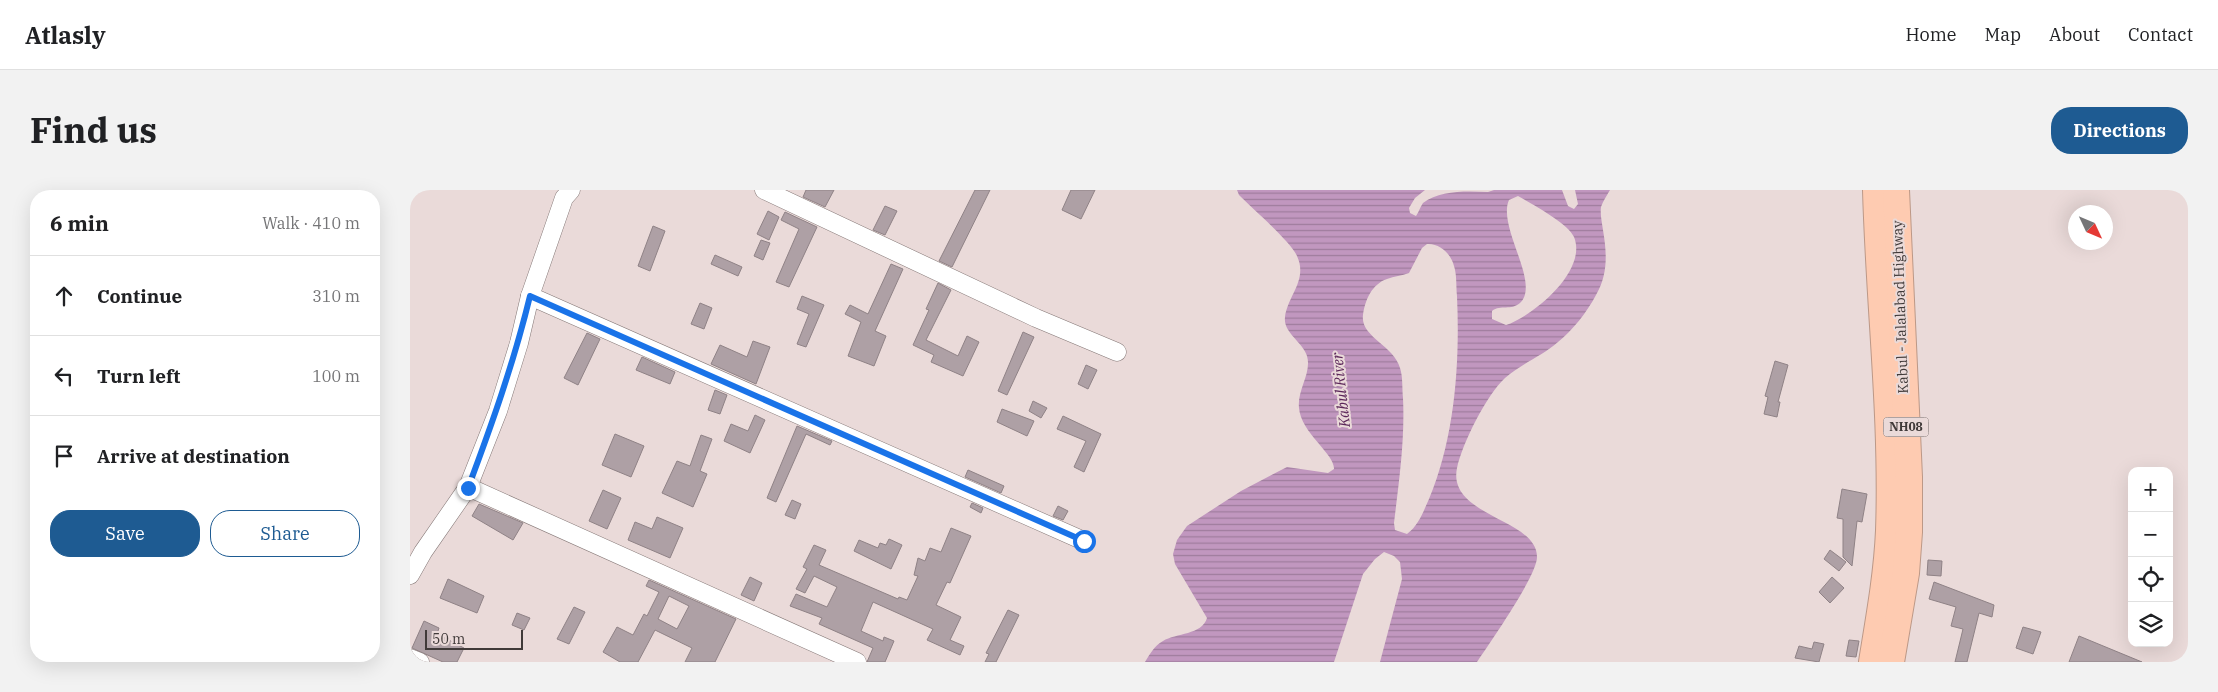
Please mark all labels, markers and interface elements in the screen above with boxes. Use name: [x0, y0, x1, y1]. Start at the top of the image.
text: Atlasly: [25, 19, 106, 51]
text: Home: [1905, 23, 1957, 46]
text: Map: [1985, 23, 2021, 46]
text: About: [2049, 23, 2100, 46]
text: Contact: [2128, 23, 2193, 46]
text: Find us: [30, 107, 157, 153]
button: Directions: [2051, 107, 2188, 154]
north arrow: [2068, 205, 2113, 250]
text: 6 min: [50, 209, 109, 237]
text: Walk · 410 m: [262, 213, 360, 233]
street label: Kabul - Jalalabad Highway: [1888, 220, 1912, 394]
icon: ahead: [50, 282, 78, 310]
text: Continue: [97, 284, 182, 308]
text: 310 m: [312, 286, 360, 306]
water label: Kabul River: [1327, 351, 1354, 429]
icon: left: [50, 362, 78, 390]
text: Turn left: [97, 364, 180, 388]
text: 100 m: [312, 366, 360, 386]
road number: NH08: [1884, 418, 1928, 436]
icon: arrive: [50, 442, 78, 470]
text: Arrive at destination: [97, 444, 290, 468]
map controls: [2128, 467, 2173, 647]
button: +: [2128, 467, 2173, 512]
route end: [457, 477, 480, 500]
button: Save: [50, 510, 200, 557]
button: Share: [210, 510, 360, 557]
button: −: [2128, 512, 2173, 557]
route start: [1073, 530, 1096, 553]
button: locate: [2128, 557, 2173, 602]
button: layers: [2128, 602, 2173, 647]
scale bar: [425, 627, 522, 650]
text: 50 m: [432, 630, 465, 648]

